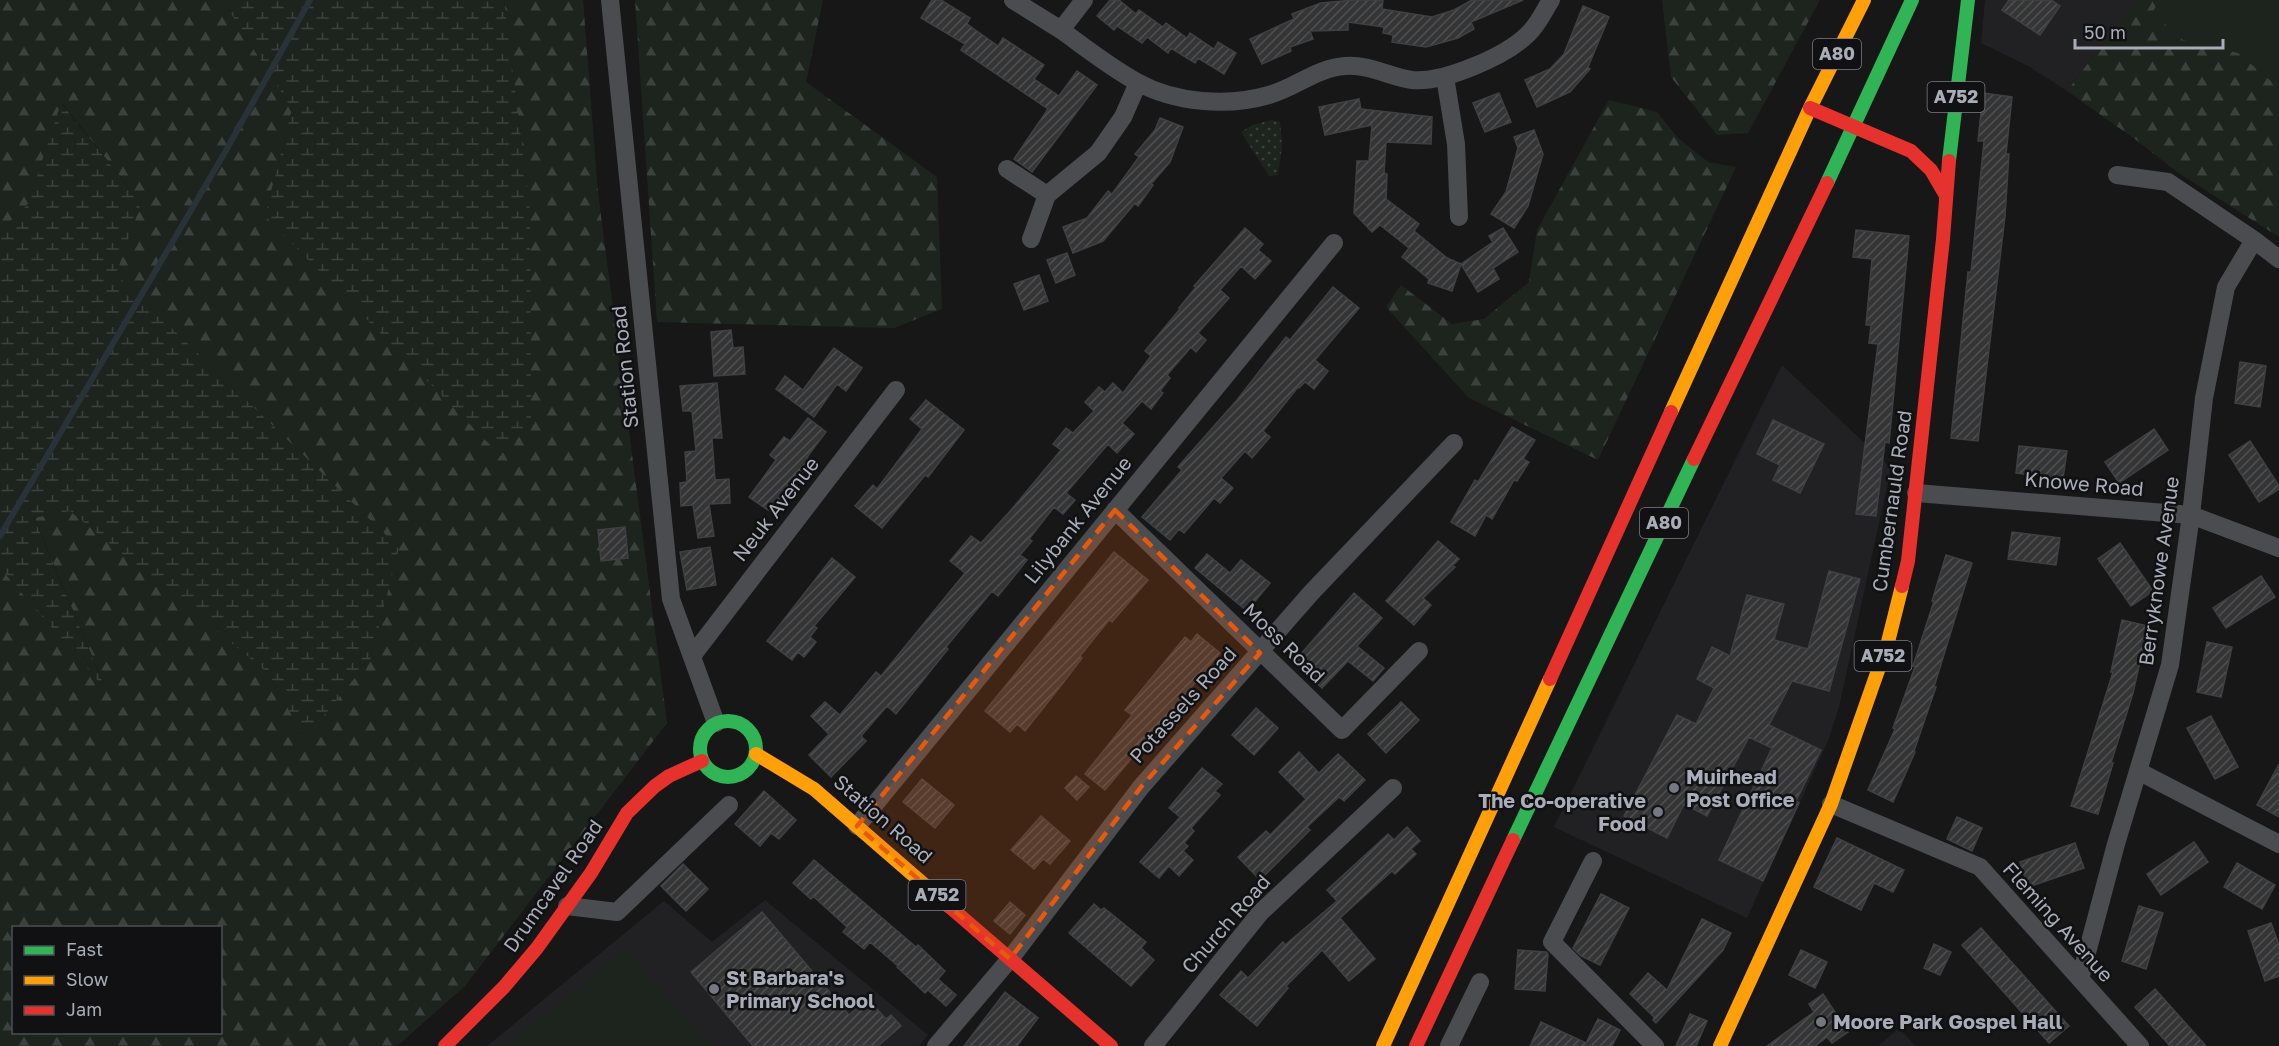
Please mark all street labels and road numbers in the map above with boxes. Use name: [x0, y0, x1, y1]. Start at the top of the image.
road number: A80: [1813, 39, 1861, 69]
road number: A752: [1928, 82, 1984, 112]
street label: Station Road: [606, 305, 642, 430]
street label: Cumbernauld Road: [1866, 408, 1916, 593]
street label: Neuk Avenue: [727, 451, 823, 565]
street label: Lilybank Avenue: [1019, 451, 1136, 588]
street label: Knowe Road: [2024, 466, 2145, 500]
street label: Berryknowe Avenue: [2133, 475, 2183, 667]
road number: A80: [1640, 508, 1688, 538]
street label: Moss Road: [1239, 597, 1331, 687]
street label: Potassels Road: [1124, 641, 1241, 767]
road number: A752: [1854, 641, 1912, 671]
street label: Station Road: [829, 769, 938, 868]
street label: Drumcavel Road: [498, 815, 607, 956]
street label: Fleming Avenue: [1999, 856, 2119, 986]
street label: Church Road: [1176, 869, 1275, 978]
road number: A752: [908, 880, 966, 910]

